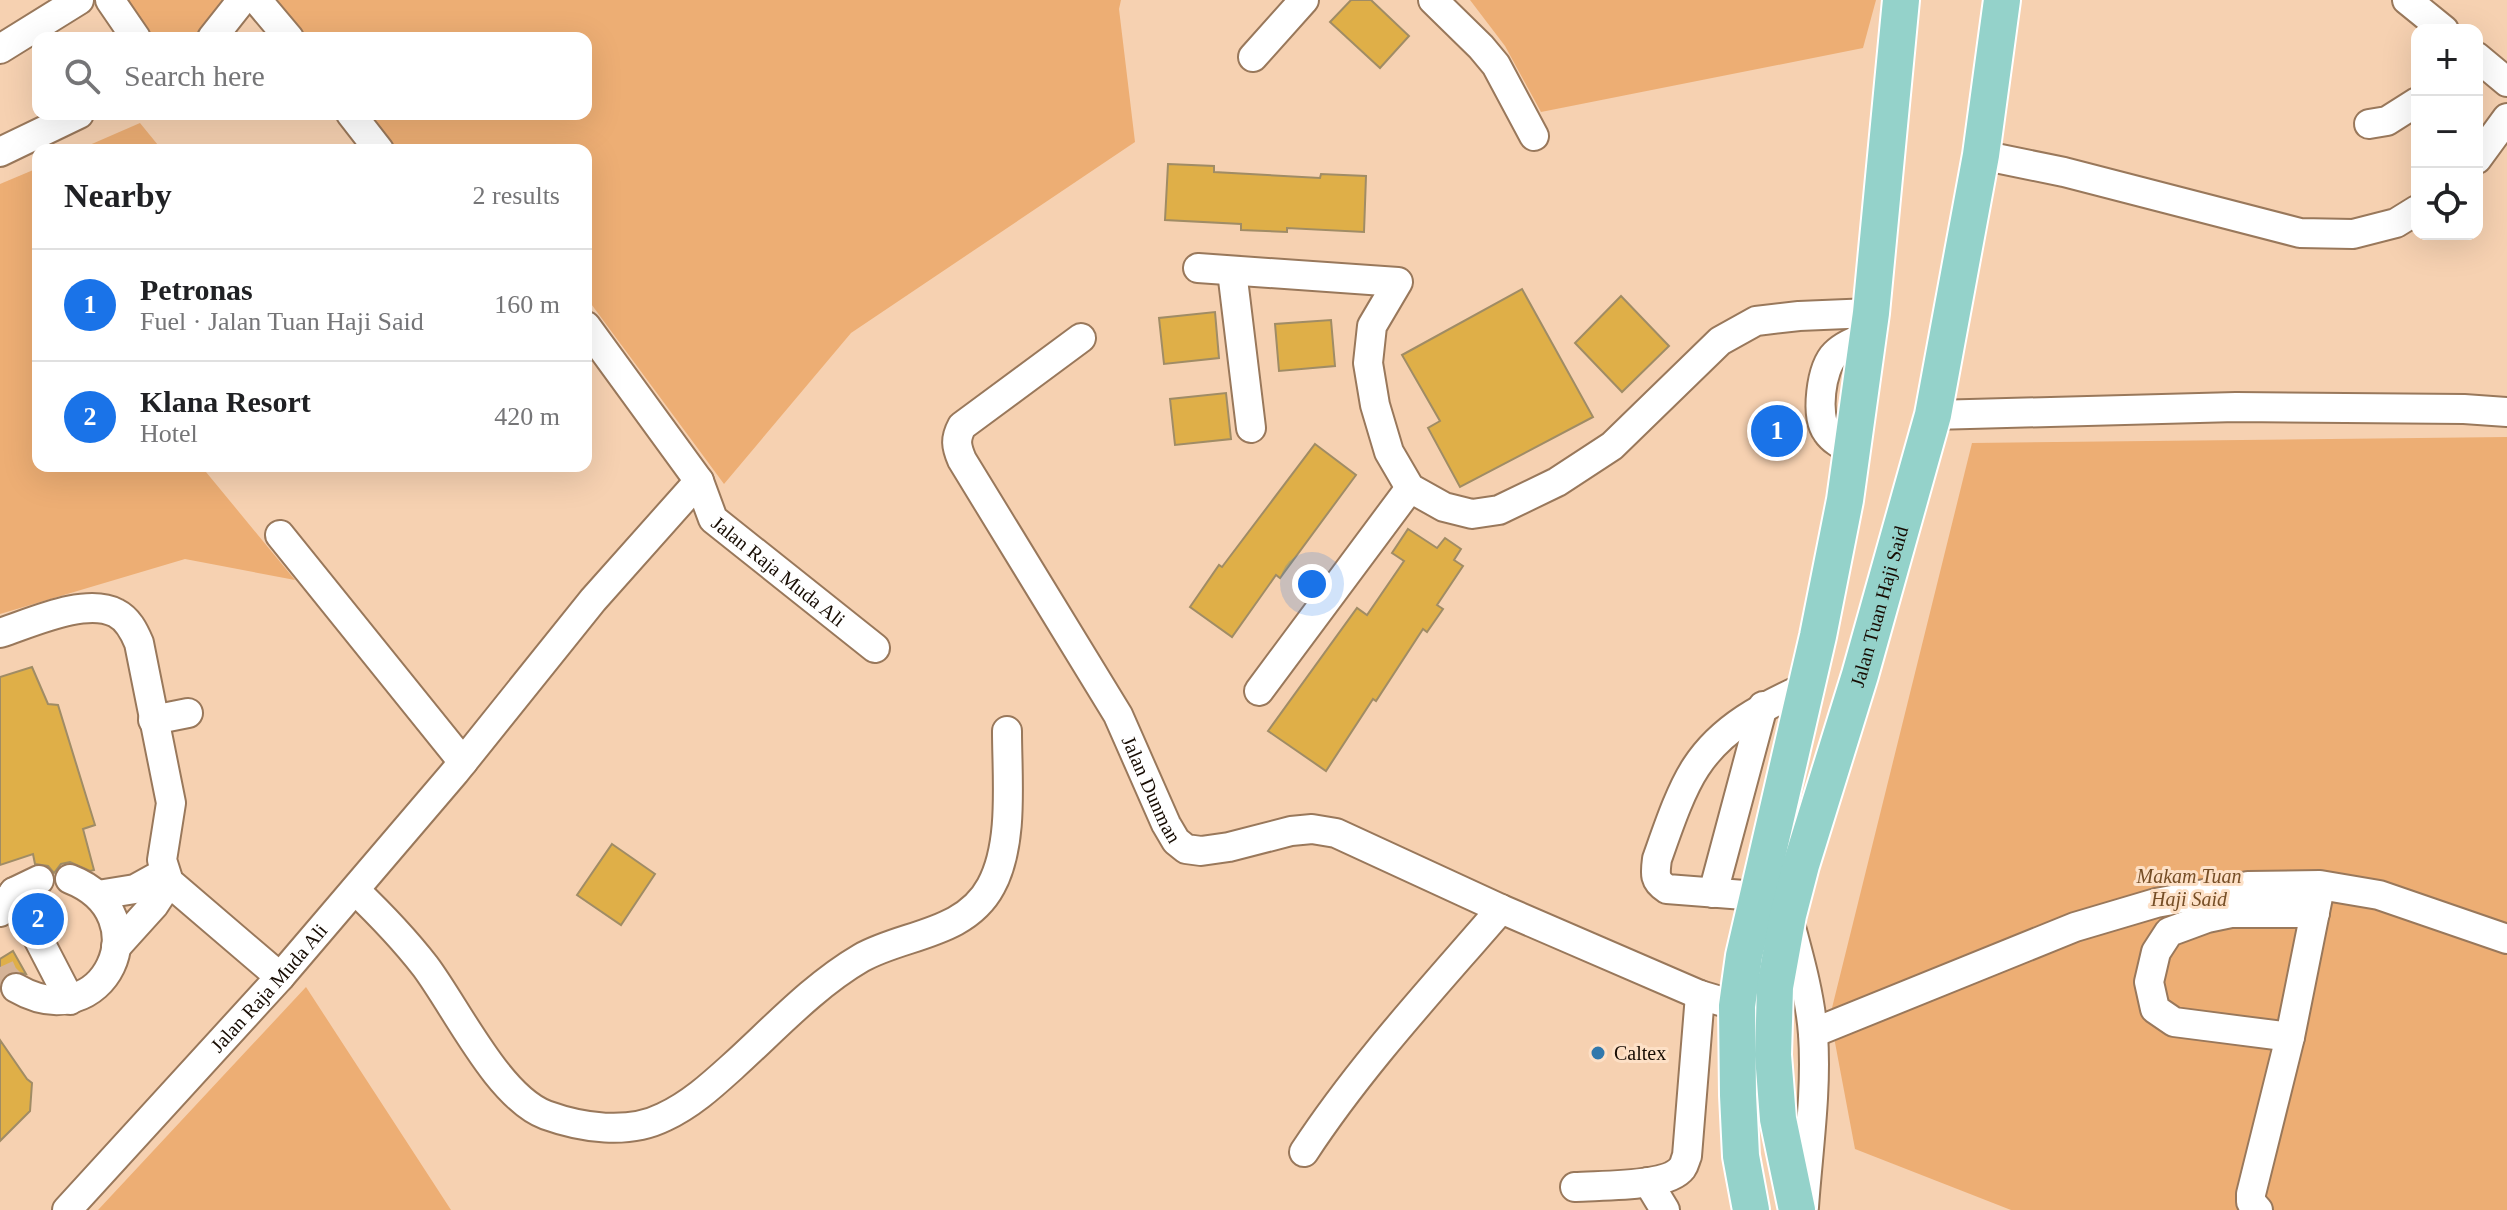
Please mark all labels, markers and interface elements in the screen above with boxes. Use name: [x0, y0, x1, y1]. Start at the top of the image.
map controls: [2411, 24, 2483, 240]
button: +: [2411, 24, 2483, 96]
search box: [32, 32, 592, 120]
icon: search: [60, 54, 104, 98]
text: Search here: [124, 59, 265, 92]
button: −: [2411, 96, 2483, 168]
button: locate: [2411, 168, 2483, 240]
text: Nearby: [64, 177, 172, 214]
text: 2 results: [473, 181, 560, 210]
text: Petronas: [140, 273, 253, 306]
text: 1: [84, 290, 97, 319]
text: 160 m: [494, 290, 560, 319]
text: Fuel · Jalan Tuan Haji Said: [140, 307, 424, 336]
text: Klana Resort: [140, 385, 311, 418]
pin: 1: [1751, 401, 1803, 461]
text: 2: [84, 402, 97, 431]
text: 420 m: [494, 402, 560, 431]
text: Hotel: [140, 419, 198, 448]
street label: Jalan Raja Muda Ali: [707, 511, 850, 631]
street label: Jalan Tuan Haji Said: [1846, 524, 1912, 690]
your location: [1292, 564, 1332, 604]
street label: Jalan Dunman: [1118, 732, 1186, 847]
park label: Makam Tuan Haji Said: [2136, 865, 2242, 911]
pin: 2: [12, 889, 64, 949]
street label: Jalan Raja Muda Ali: [206, 919, 332, 1057]
place label: Caltex: [1614, 1042, 1666, 1064]
marker: Caltex: [1589, 1044, 1607, 1062]

